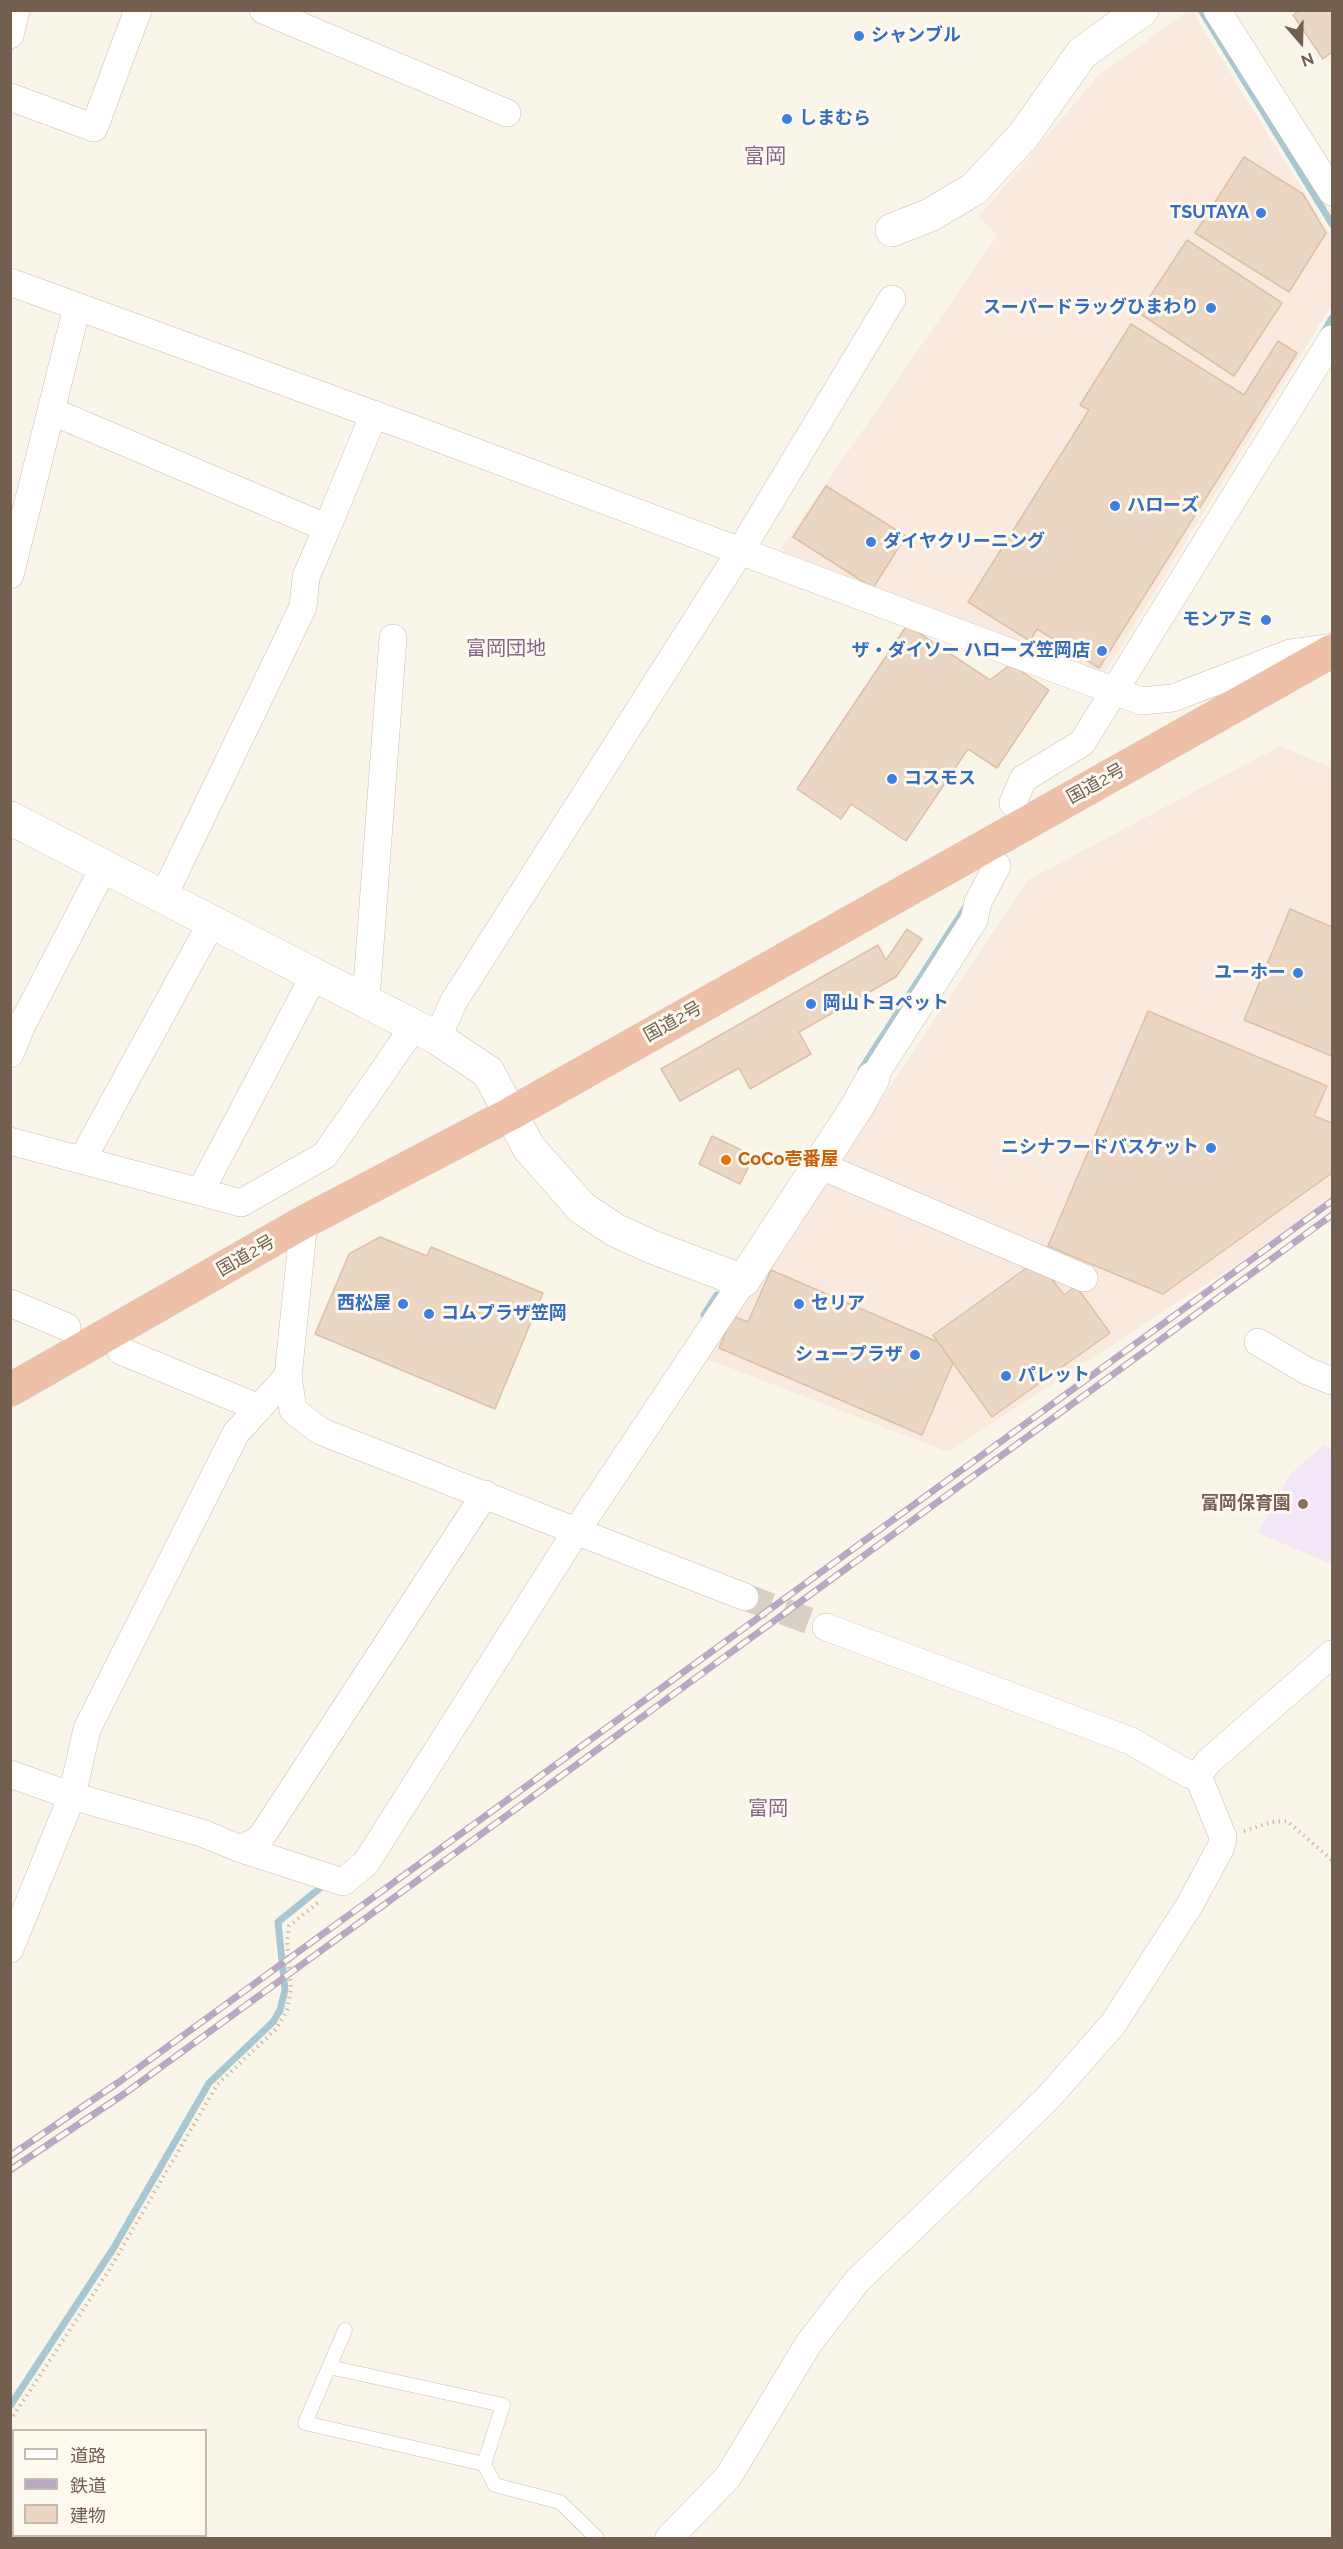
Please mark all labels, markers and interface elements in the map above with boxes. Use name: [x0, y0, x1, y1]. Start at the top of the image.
north arrow: [1271, 12, 1331, 72]
place label: シャンブル: [871, 25, 961, 47]
marker: シャンブル: [852, 29, 866, 43]
text: N: [1298, 48, 1316, 70]
place label: しまむら: [799, 108, 871, 130]
marker: しまむら: [780, 112, 794, 126]
district label: 富岡: [744, 144, 786, 170]
place label: TSUTAYA: [1170, 202, 1249, 224]
marker: TSUTAYA: [1254, 206, 1268, 220]
place label: スーパードラッグひまわり: [983, 297, 1199, 319]
marker: スーパードラッグひまわり: [1204, 301, 1218, 315]
place label: ハローズ: [1127, 495, 1199, 517]
marker: ハローズ: [1108, 499, 1122, 513]
place label: ダイヤクリーニング: [883, 531, 1045, 553]
marker: ダイヤクリーニング: [864, 535, 878, 549]
place label: モンアミ: [1182, 609, 1254, 631]
marker: モンアミ: [1259, 613, 1273, 627]
district label: 富岡団地: [466, 637, 546, 661]
place label: ザ・ダイソー ハローズ笠岡店: [852, 640, 1090, 662]
marker: ザ・ダイソー ハローズ笠岡店: [1095, 644, 1109, 658]
street label: 国道2号: [1063, 759, 1129, 809]
place label: コスモス: [904, 768, 976, 790]
marker: コスモス: [885, 772, 899, 786]
place label: ユーホー: [1214, 962, 1286, 984]
marker: ユーホー: [1291, 966, 1305, 980]
place label: 岡山トヨペット: [823, 993, 949, 1015]
street label: 国道2号: [640, 997, 706, 1047]
marker: 岡山トヨペット: [804, 997, 818, 1011]
place label: ニシナフードバスケット: [1001, 1137, 1199, 1159]
marker: ニシナフードバスケット: [1204, 1141, 1218, 1155]
place label: CoCo壱番屋: [738, 1149, 838, 1171]
marker: CoCo壱番屋: [719, 1153, 733, 1167]
street label: 国道2号: [213, 1231, 279, 1281]
place label: 西松屋: [337, 1293, 391, 1315]
place label: セリア: [811, 1293, 865, 1315]
marker: 西松屋: [396, 1297, 410, 1311]
marker: セリア: [792, 1297, 806, 1311]
place label: コムプラザ笠岡: [441, 1303, 567, 1325]
marker: コムプラザ笠岡: [422, 1307, 436, 1321]
place label: シュープラザ: [795, 1344, 903, 1366]
marker: シュープラザ: [908, 1348, 922, 1362]
place label: パレット: [1018, 1365, 1090, 1387]
marker: パレット: [999, 1369, 1013, 1383]
place label: 富岡保育園: [1201, 1493, 1291, 1515]
marker: 富岡保育園: [1296, 1497, 1310, 1511]
district label: 富岡: [748, 1797, 788, 1821]
legend: [12, 2429, 207, 2537]
text: 道路: [70, 2445, 106, 2466]
text: 鉄道: [70, 2475, 106, 2496]
text: 建物: [70, 2505, 106, 2526]

